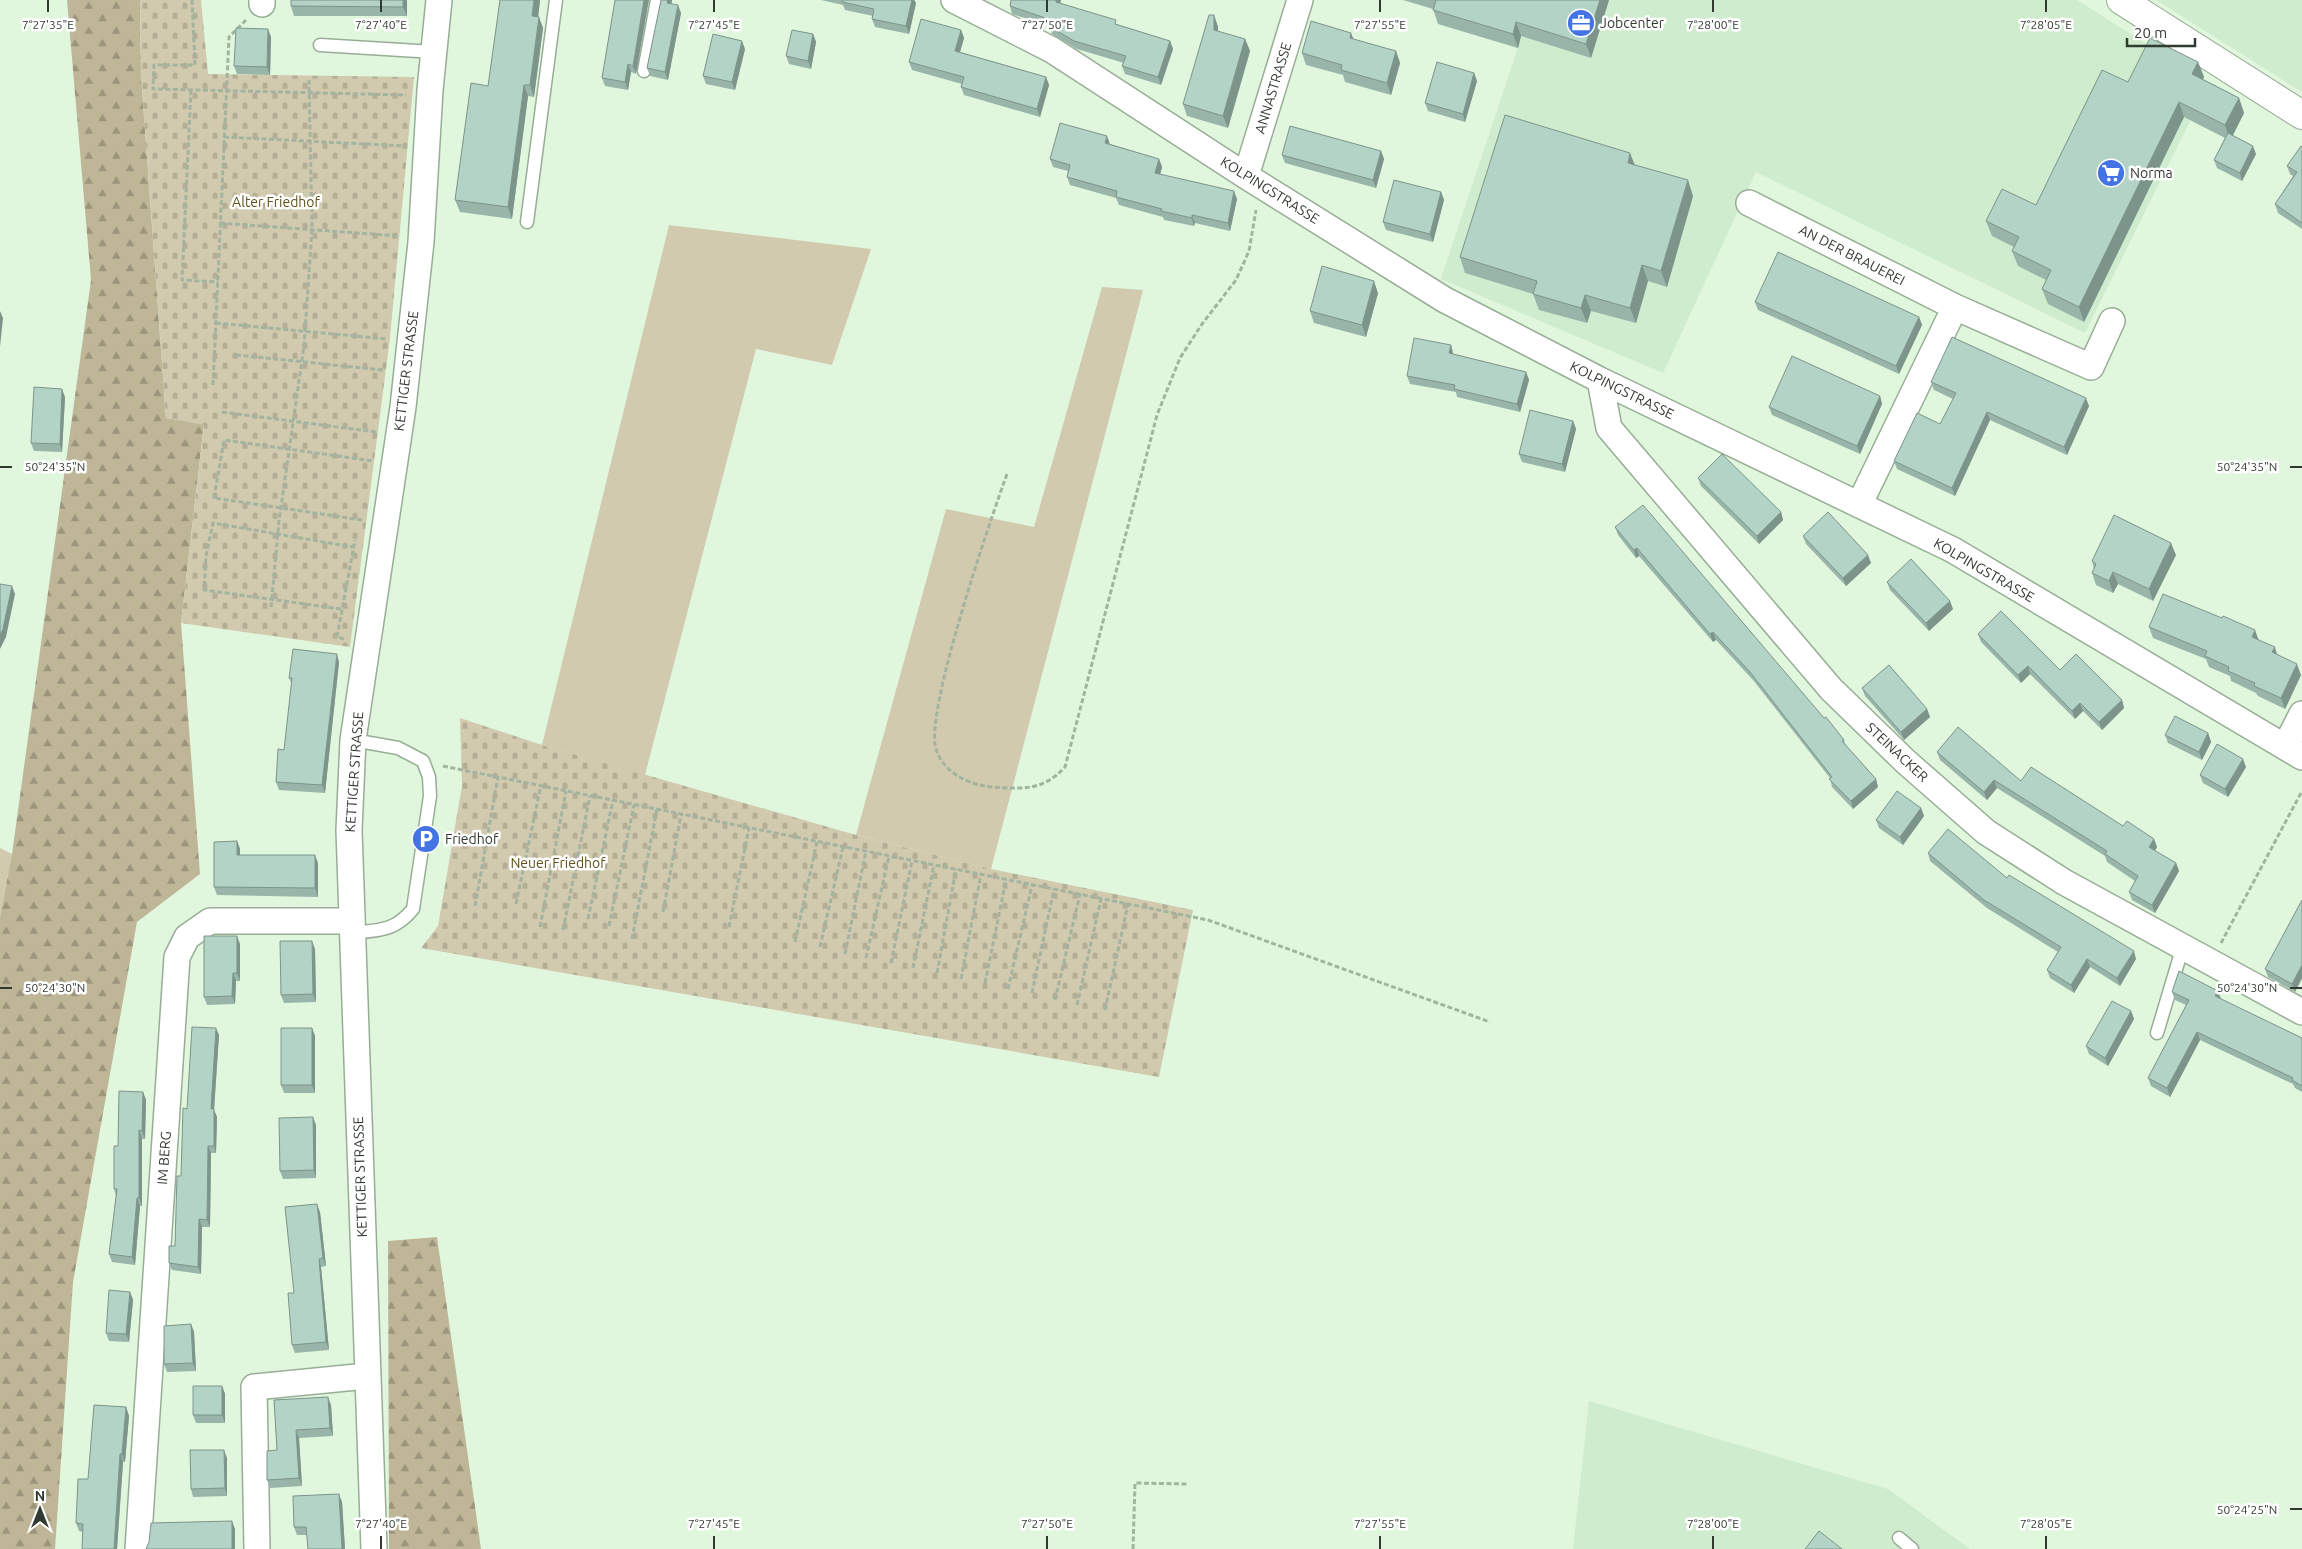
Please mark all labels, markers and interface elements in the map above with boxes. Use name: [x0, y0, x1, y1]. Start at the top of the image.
office icon: Jobcenter: [1566, 8, 1596, 38]
place label: Jobcenter: [1600, 15, 1665, 31]
scale bar: [2127, 15, 2194, 47]
text: 7°27'35"E: [22, 18, 74, 31]
text: 7°27'40"E: [355, 18, 407, 31]
text: 7°27'45"E: [688, 18, 740, 31]
text: 7°27'50"E: [1021, 18, 1073, 31]
text: 7°27'55"E: [1354, 18, 1406, 31]
text: 7°28'00"E: [1687, 18, 1739, 31]
text: 7°28'05"E: [2020, 18, 2072, 31]
text: 20 m: [2134, 24, 2167, 41]
street label: ANNASTRASSE: [1252, 40, 1295, 136]
street label: KOLPINGSTRASSE: [1218, 153, 1322, 227]
supermarket icon: Norma: [2096, 158, 2126, 188]
place label: Norma: [2130, 165, 2173, 181]
park label: Alter Friedhof: [232, 194, 321, 210]
street label: AN DER BRAUEREI: [1796, 221, 1908, 289]
street label: KETTIGER STRASSE: [391, 310, 421, 432]
street label: KOLPINGSTRASSE: [1568, 358, 1677, 422]
text: 50°24'35"N: [25, 460, 85, 473]
text: 50°24'35"N: [2217, 460, 2277, 473]
street label: KOLPINGSTRASSE: [1931, 535, 2037, 605]
street label: KETTIGER STRASSE: [342, 711, 366, 833]
street label: STEINACKER: [1863, 719, 1932, 785]
parking icon: Friedhof: [411, 824, 441, 854]
place label: Friedhof: [445, 831, 499, 847]
park label: Neuer Friedhof: [510, 855, 606, 871]
text: 50°24'30"N: [25, 981, 85, 994]
text: 50°24'30"N: [2217, 981, 2277, 994]
street label: KETTIGER STRASSE: [350, 1116, 370, 1238]
street label: IM BERG: [154, 1131, 174, 1185]
north arrow: [15, 1484, 65, 1534]
text: N: [35, 1488, 45, 1504]
text: 50°24'25"N: [2217, 1503, 2277, 1516]
text: 7°27'40"E: [355, 1517, 407, 1530]
text: 7°27'45"E: [688, 1517, 740, 1530]
text: 7°27'50"E: [1021, 1517, 1073, 1530]
text: 7°27'55"E: [1354, 1517, 1406, 1530]
text: 7°28'00"E: [1687, 1517, 1739, 1530]
text: 7°28'05"E: [2020, 1517, 2072, 1530]

